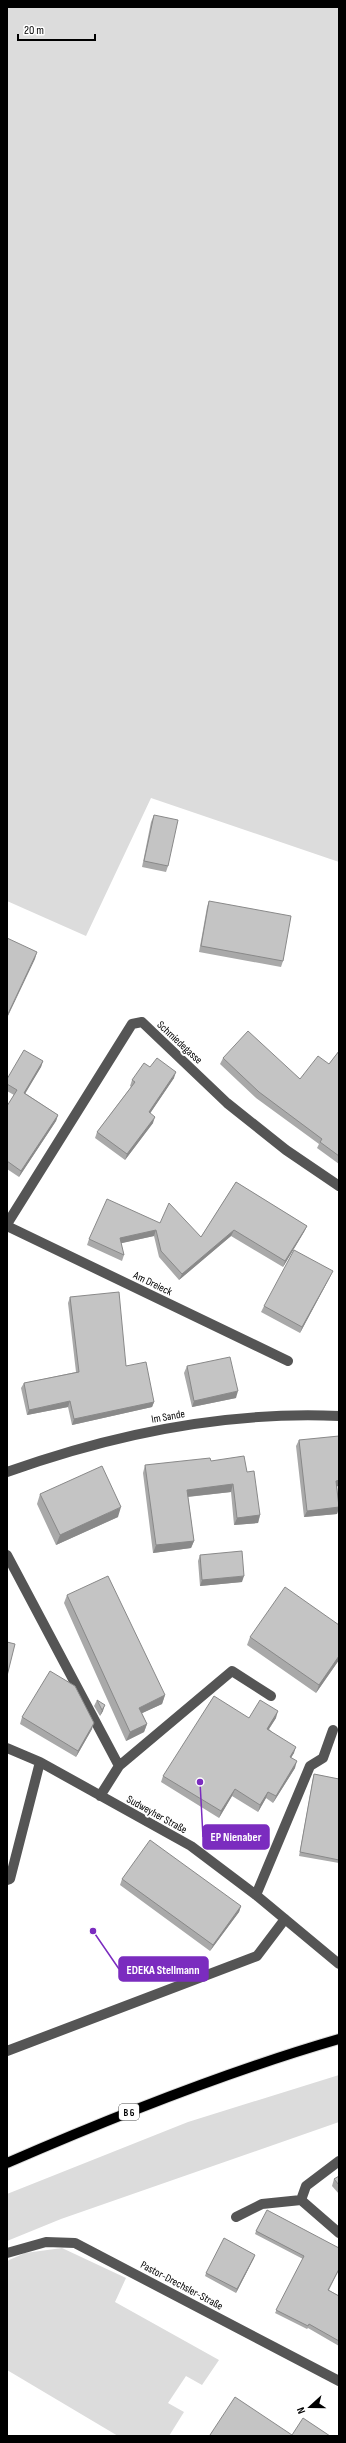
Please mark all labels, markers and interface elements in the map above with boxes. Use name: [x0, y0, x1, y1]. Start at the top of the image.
scale bar: [18, 16, 95, 42]
text: 20 m: [24, 23, 44, 38]
street label: Schmiedegasse: [154, 1018, 205, 1067]
street label: Am Dreieck: [130, 1268, 175, 1299]
street label: Im Sande: [150, 1407, 186, 1426]
street label: Sudweyher Straße: [124, 1793, 189, 1836]
callout: EP Nienaber: [203, 1825, 269, 1849]
text: EP Nienaber: [211, 1830, 262, 1845]
callout: EDEKA Stellmann: [119, 1957, 208, 1981]
text: EDEKA Stellmann: [127, 1963, 200, 1978]
road number: B 6: [119, 2104, 139, 2120]
street label: Pastor-Drechsler-Straße: [138, 2258, 225, 2313]
north arrow: [290, 2387, 330, 2427]
text: N: [294, 2405, 308, 2415]

